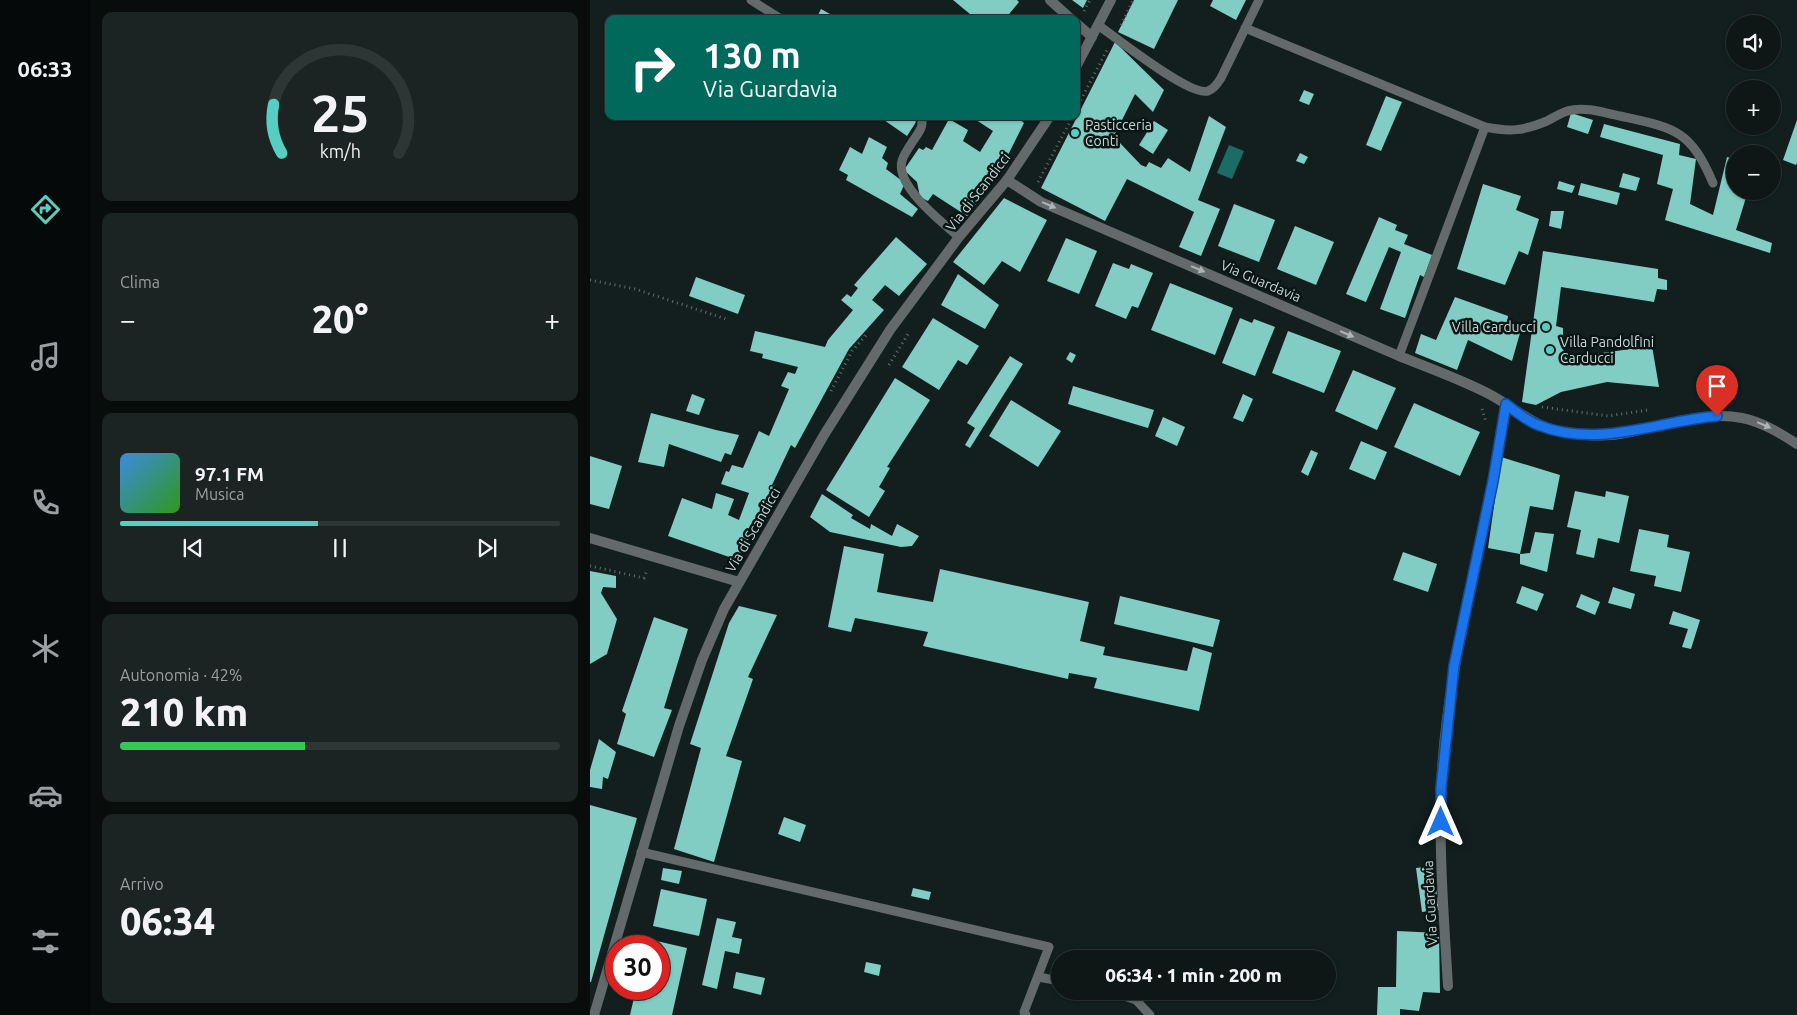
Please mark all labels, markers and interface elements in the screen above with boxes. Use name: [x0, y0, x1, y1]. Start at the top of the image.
map controls: [1726, 15, 1781, 200]
button: sound: [1726, 15, 1781, 70]
icon: right: [620, 35, 685, 100]
text: 130 m: [703, 35, 801, 75]
text: 06:33: [17, 56, 73, 81]
text: Via Guardavia: [703, 76, 838, 101]
button: +: [1726, 80, 1781, 135]
text: 25: [311, 84, 369, 142]
place label: Pasticceria Conti: [1085, 117, 1152, 149]
marker: Pasticceria Conti: [1069, 127, 1081, 139]
text: km/h: [319, 141, 361, 161]
button: −: [1726, 145, 1781, 200]
street label: Via di Scandicci: [942, 150, 1014, 234]
icon: directions: [28, 192, 63, 227]
one-way arrow: [1042, 202, 1056, 210]
street label: Via Guardavia: [1218, 257, 1304, 305]
one-way arrow: [1191, 265, 1205, 273]
text: Clima: [120, 273, 160, 291]
text: 20°: [312, 298, 368, 340]
text: −: [120, 304, 136, 335]
text: +: [544, 304, 560, 335]
place label: Villa Carducci: [1452, 319, 1536, 335]
marker: Villa Carducci: [1540, 321, 1552, 333]
one-way arrow: [1340, 330, 1354, 338]
place label: Villa Pandolfini Carducci: [1560, 334, 1654, 366]
icon: music: [28, 339, 63, 374]
marker: Villa Pandolfini Carducci: [1544, 344, 1556, 356]
pin: [1696, 365, 1738, 416]
icon: arrive: [1703, 372, 1731, 400]
one-way arrow: [1757, 422, 1771, 430]
text: 97.1 FM: [195, 463, 264, 485]
icon: phone: [28, 485, 63, 520]
text: Musica: [195, 485, 245, 503]
street label: Via di Scandicci: [722, 485, 784, 575]
icon: previous: [179, 534, 207, 562]
icon: pause: [326, 534, 354, 562]
icon: next: [473, 534, 501, 562]
icon: climate: [28, 631, 63, 666]
text: Autonomia · 42%: [120, 666, 242, 684]
text: 210 km: [120, 691, 248, 733]
icon: car: [28, 778, 63, 813]
position arrow: [1414, 795, 1466, 847]
street label: Via Guardavia: [1420, 860, 1440, 946]
text: Arrivo: [120, 875, 164, 893]
text: 06:34: [120, 900, 215, 942]
icon: filters: [28, 924, 63, 959]
speed limit sign: 30: [605, 935, 670, 1000]
text: 06:34 · 1 min · 200 m: [1105, 964, 1282, 986]

